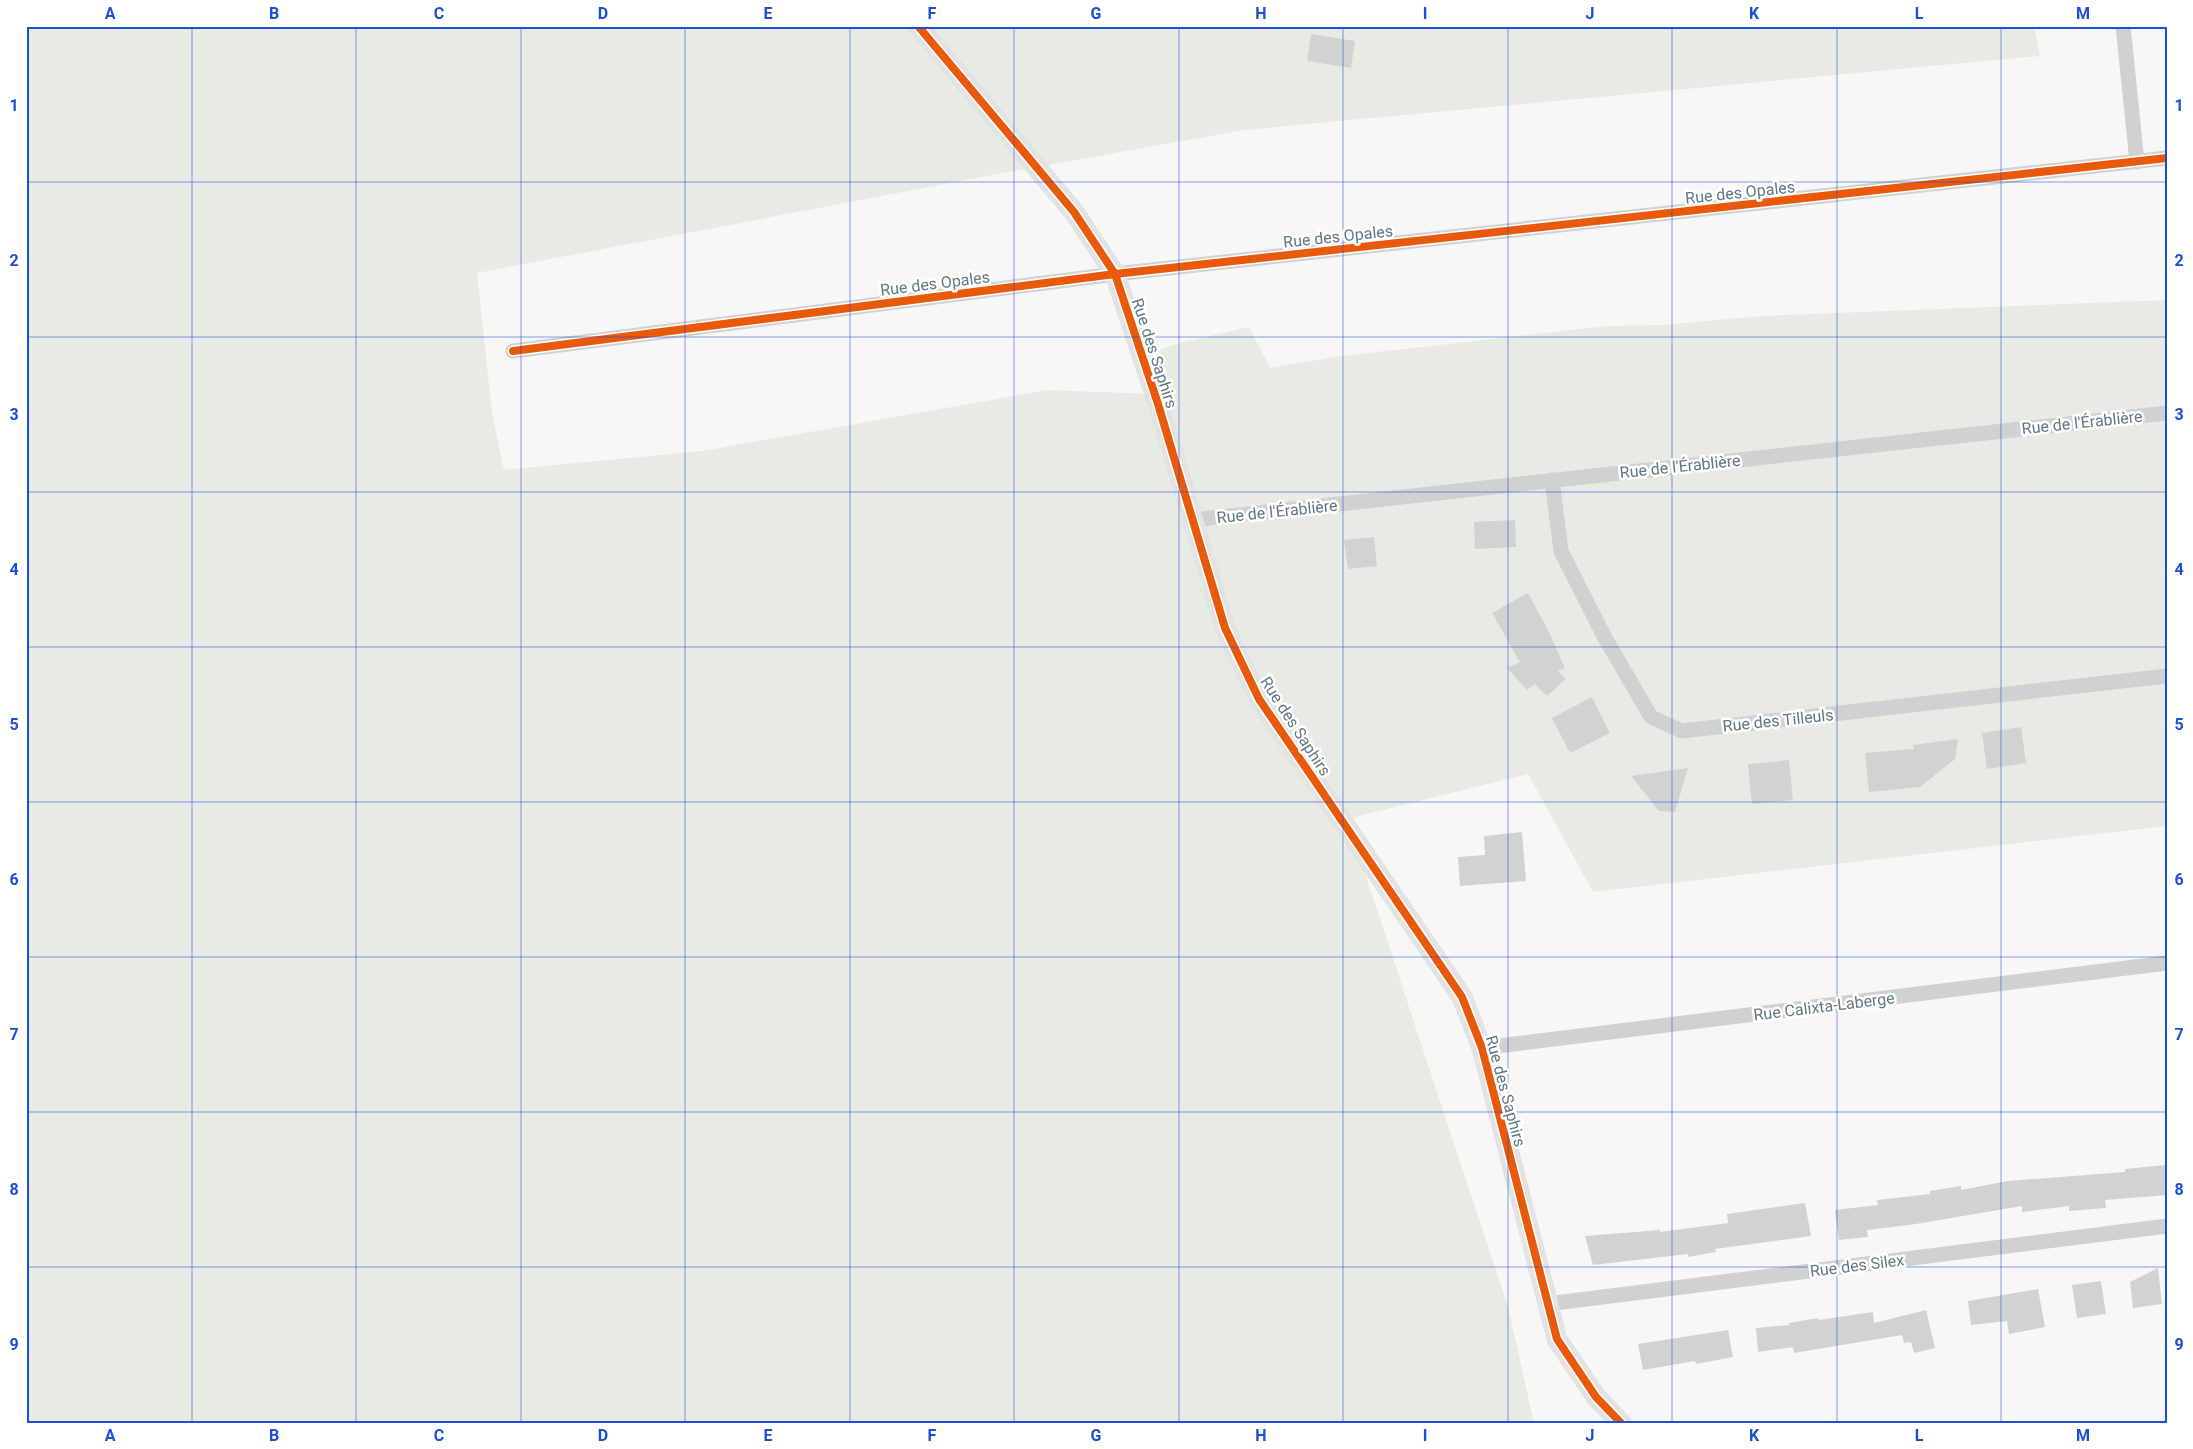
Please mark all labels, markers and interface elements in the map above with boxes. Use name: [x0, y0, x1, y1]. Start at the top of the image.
text: A: [105, 4, 116, 23]
text: B: [269, 4, 279, 23]
text: C: [434, 4, 444, 23]
text: D: [598, 4, 608, 23]
text: E: [764, 4, 773, 23]
text: F: [928, 4, 937, 23]
text: G: [1091, 4, 1102, 23]
text: H: [1255, 4, 1267, 23]
text: I: [1423, 4, 1427, 23]
text: J: [1586, 4, 1594, 23]
text: K: [1749, 4, 1760, 23]
text: L: [1915, 4, 1924, 23]
text: M: [2076, 4, 2090, 23]
text: 1: [9, 96, 19, 115]
text: 1: [2174, 96, 2184, 115]
street label: Rue des Opales: [1684, 177, 1796, 208]
street label: Rue des Opales: [1282, 221, 1394, 252]
text: 2: [9, 251, 19, 270]
text: 2: [2174, 251, 2184, 270]
street label: Rue des Opales: [879, 267, 991, 300]
street label: Rue des Saphirs: [1128, 296, 1181, 411]
text: 3: [9, 405, 19, 424]
text: 3: [2174, 405, 2184, 424]
street label: Rue de l'Érablière: [2021, 407, 2143, 438]
street label: Rue de l'Érablière: [1619, 451, 1741, 482]
street label: Rue de l'Érablière: [1216, 496, 1338, 527]
text: 4: [9, 560, 19, 579]
text: 4: [2174, 560, 2184, 579]
street label: Rue des Saphirs: [1256, 673, 1335, 779]
street label: Rue des Tilleuls: [1722, 705, 1834, 736]
text: 5: [9, 715, 19, 734]
text: 5: [2174, 715, 2184, 734]
text: 6: [9, 870, 19, 889]
text: 6: [2174, 870, 2184, 889]
street label: Rue Calixta-Laberge: [1753, 988, 1896, 1025]
text: 7: [9, 1025, 19, 1044]
text: 7: [2174, 1025, 2184, 1044]
street label: Rue des Saphirs: [1482, 1033, 1530, 1149]
text: 8: [9, 1180, 19, 1199]
text: 8: [2174, 1180, 2184, 1199]
street label: Rue des Silex: [1809, 1250, 1905, 1281]
text: 9: [9, 1335, 19, 1354]
text: 9: [2174, 1335, 2184, 1354]
text: A: [105, 1426, 116, 1445]
text: B: [269, 1426, 279, 1445]
text: C: [434, 1426, 444, 1445]
text: D: [598, 1426, 608, 1445]
text: E: [764, 1426, 773, 1445]
text: F: [928, 1426, 937, 1445]
text: G: [1091, 1426, 1102, 1445]
text: H: [1255, 1426, 1267, 1445]
text: I: [1423, 1426, 1427, 1445]
text: J: [1586, 1426, 1594, 1445]
text: K: [1749, 1426, 1760, 1445]
text: L: [1915, 1426, 1924, 1445]
text: M: [2076, 1426, 2090, 1445]

